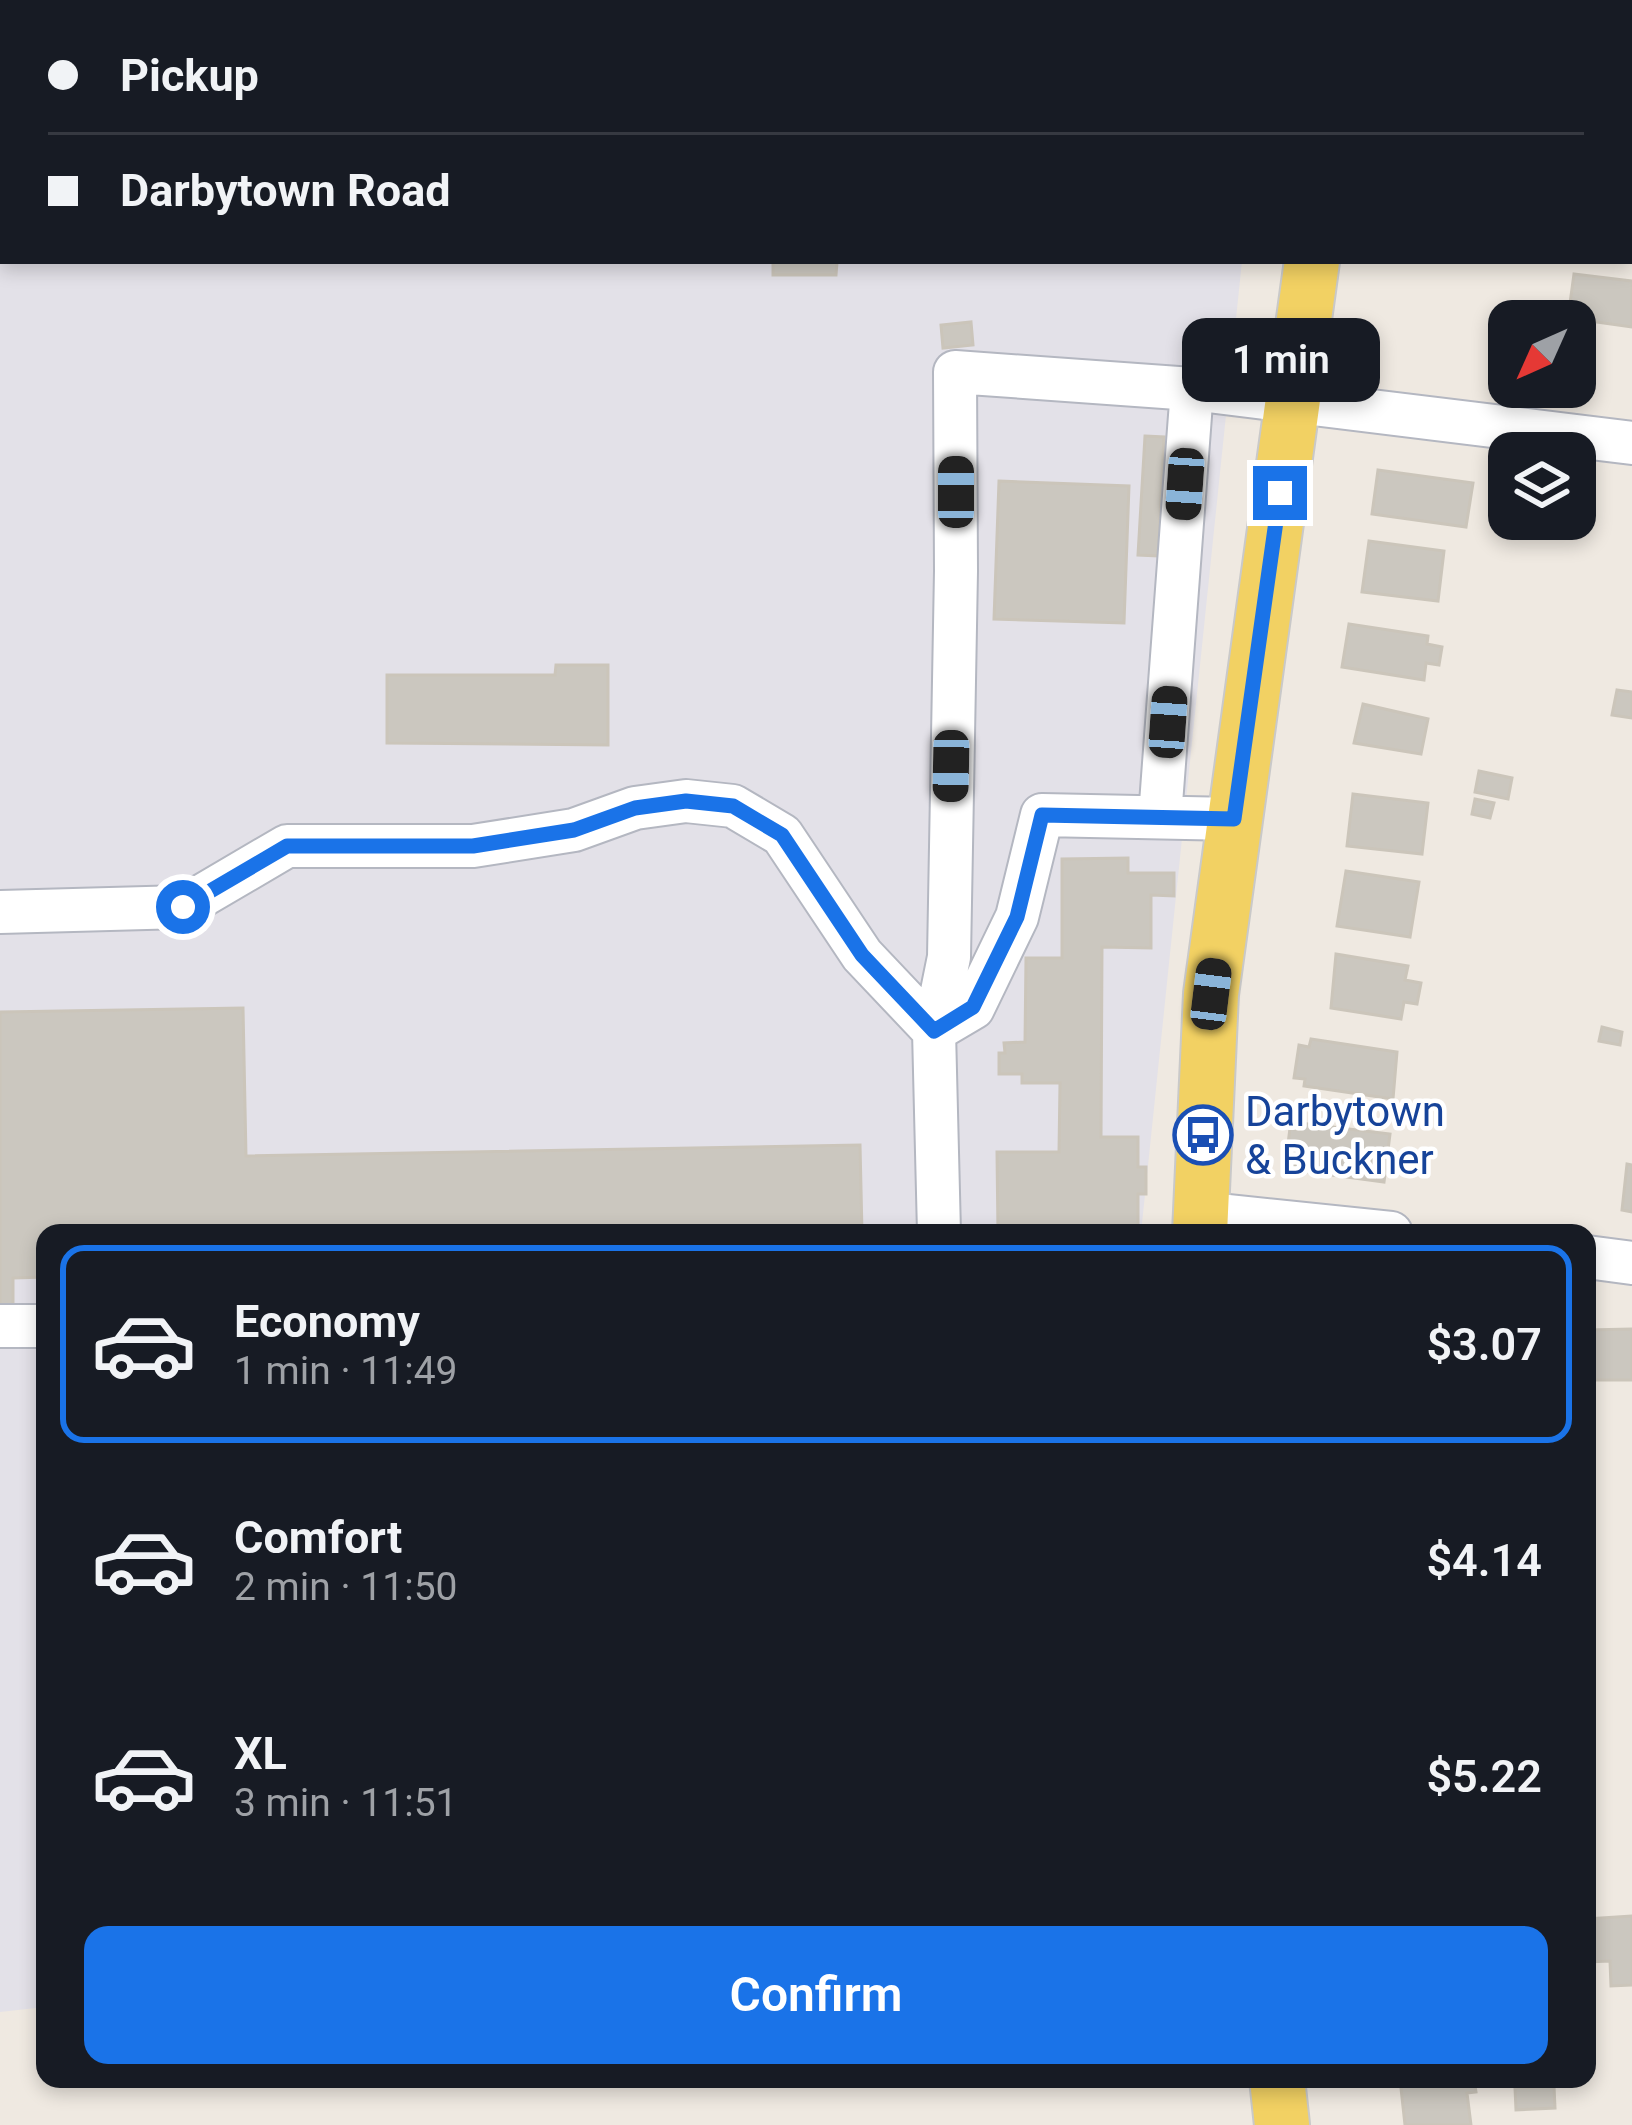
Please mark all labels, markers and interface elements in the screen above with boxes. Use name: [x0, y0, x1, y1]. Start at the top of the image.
text: Pickup: [120, 49, 259, 102]
text: Darbytown Road: [120, 164, 451, 217]
north arrow: [1488, 300, 1596, 408]
map controls: [1488, 300, 1596, 540]
callout: 1 min: [1181, 319, 1379, 403]
text: 1 min: [1232, 337, 1330, 383]
button: layers: [1488, 432, 1596, 540]
car: [1165, 447, 1205, 521]
car: [938, 456, 974, 528]
route end: [1253, 466, 1307, 520]
car: [1148, 685, 1188, 759]
car: [932, 730, 970, 802]
route start: [156, 880, 210, 934]
car: [1189, 956, 1233, 1032]
place label: Darbytown & Buckner: [1245, 1087, 1445, 1184]
bus stop icon: Darbytown & Buckner: [1172, 1104, 1234, 1166]
icon: car: [90, 1290, 198, 1398]
text: Economy: [234, 1295, 420, 1348]
text: $3.07: [1426, 1318, 1542, 1371]
text: 1 min · 11:49: [234, 1348, 457, 1394]
icon: car: [90, 1506, 198, 1614]
text: Comfort: [234, 1511, 402, 1564]
text: $4.14: [1426, 1534, 1542, 1587]
text: 2 min · 11:50: [234, 1564, 457, 1610]
icon: car: [90, 1722, 198, 1830]
text: XL: [234, 1727, 287, 1780]
text: $5.22: [1426, 1750, 1542, 1803]
text: 3 min · 11:51: [234, 1780, 457, 1826]
button: Confirm: [84, 1926, 1548, 2064]

